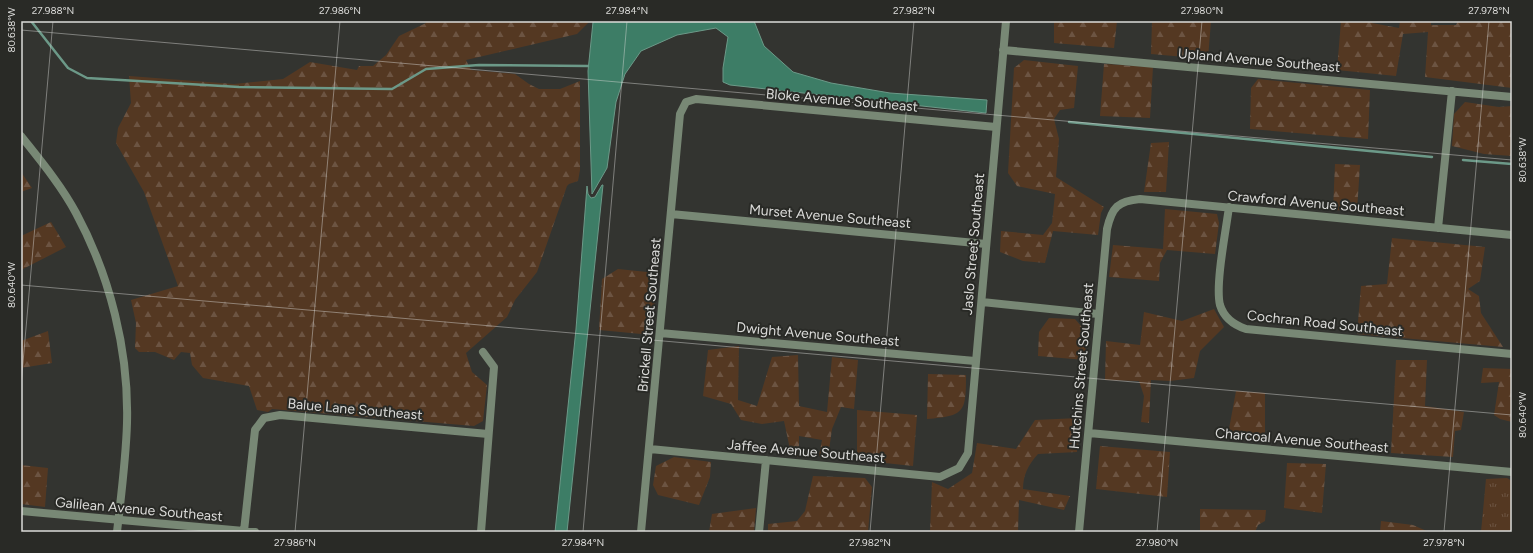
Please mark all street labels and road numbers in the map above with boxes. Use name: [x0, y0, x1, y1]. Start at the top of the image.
street label: Upland Avenue Southeast: [1177, 45, 1341, 76]
street label: Bloke Avenue Southeast: [765, 85, 919, 116]
street label: Jaslo Street Southeast: [959, 172, 988, 316]
street label: Crawford Avenue Southeast: [1227, 187, 1405, 220]
street label: Murset Avenue Southeast: [748, 201, 912, 232]
street label: Brickell Street Southeast: [634, 237, 665, 393]
street label: Hutchins Street Southeast: [1066, 282, 1097, 450]
street label: Cochran Road Southeast: [1246, 307, 1404, 340]
street label: Dwight Avenue Southeast: [736, 319, 900, 350]
street label: Balue Lane Southeast: [287, 395, 423, 424]
street label: Charcoal Avenue Southeast: [1214, 424, 1389, 457]
street label: Jaffee Avenue Southeast: [726, 436, 886, 467]
street label: Galilean Avenue Southeast: [54, 494, 224, 525]

